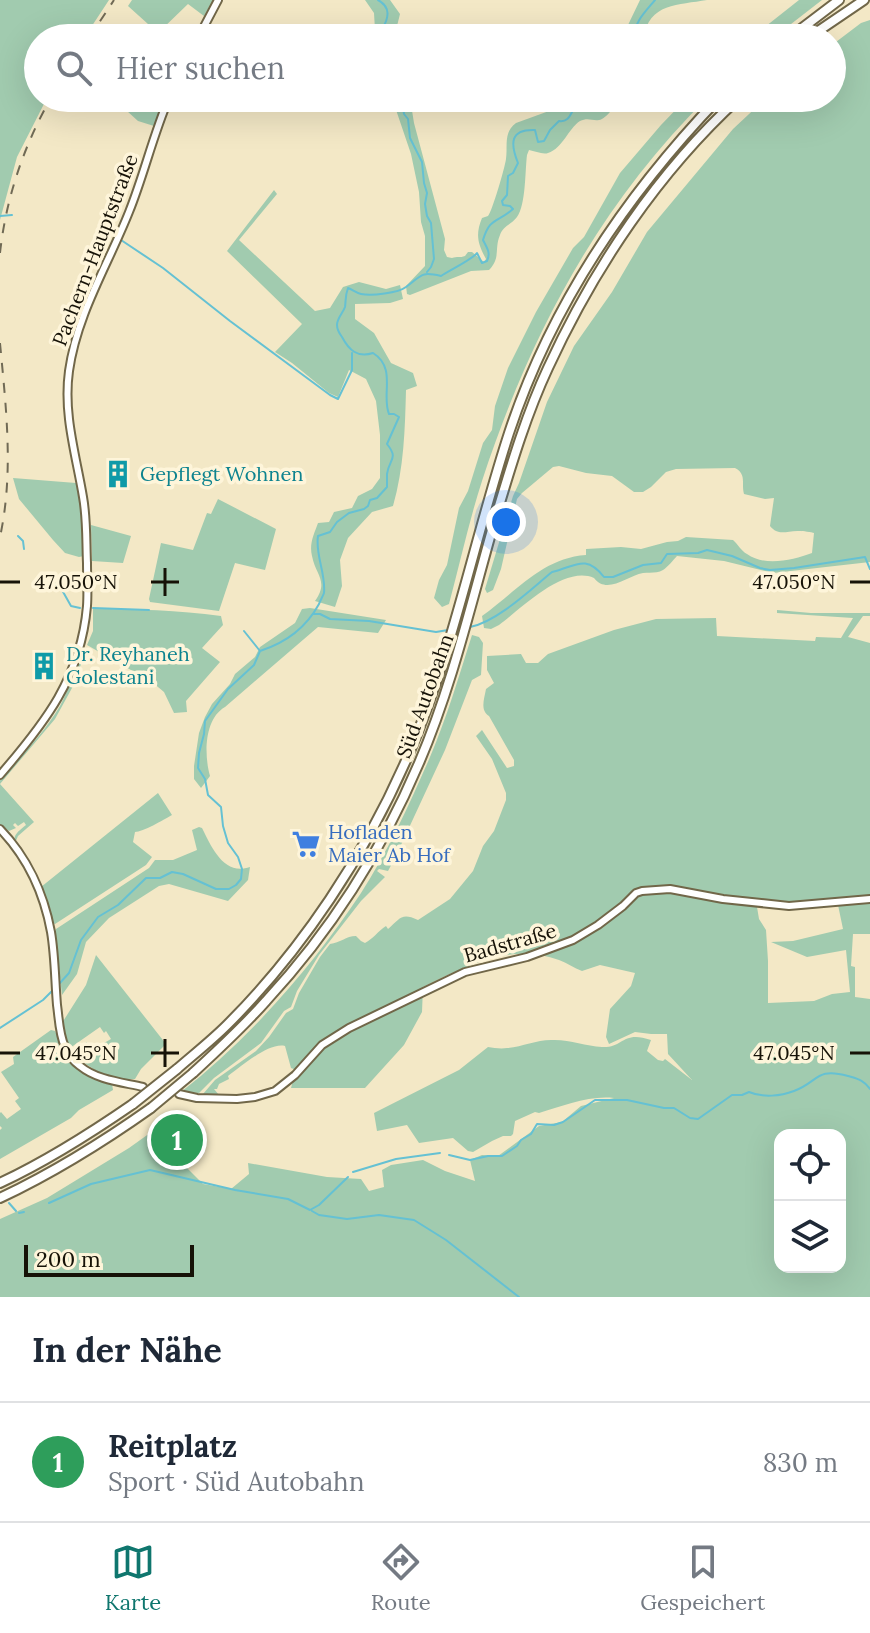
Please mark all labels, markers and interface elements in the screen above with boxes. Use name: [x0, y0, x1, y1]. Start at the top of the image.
search box: [24, 24, 846, 112]
icon: search: [52, 46, 96, 90]
text: Hier suchen: [116, 49, 285, 87]
street label: Pachern-Hauptstraße: [46, 150, 143, 349]
building icon: Gepflegt Wohnen: [103, 459, 133, 489]
place label: Gepflegt Wohnen: [140, 461, 303, 486]
your location: [486, 502, 526, 542]
text: 47.050°N: [35, 569, 117, 594]
text: 47.050°N: [753, 569, 835, 594]
street label: Süd Autobahn: [390, 630, 459, 761]
place label: Dr. Reyhaneh Golestani: [66, 641, 190, 689]
building icon: Dr. Reyhaneh Golestani: [29, 651, 59, 681]
place label: Hofladen Maier Ab Hof: [328, 819, 451, 867]
supermarket icon: Hofladen Maier Ab Hof: [291, 829, 321, 859]
street label: Badstraße: [461, 917, 559, 968]
text: 47.045°N: [35, 1040, 117, 1065]
text: 47.045°N: [753, 1040, 835, 1065]
pin: 1: [151, 1110, 203, 1170]
map controls: [774, 1129, 846, 1273]
button: locate: [774, 1129, 846, 1201]
button: layers: [774, 1201, 846, 1273]
scale bar: [24, 1241, 194, 1277]
text: 200 m: [36, 1245, 101, 1273]
text: In der Nähe: [32, 1328, 222, 1371]
text: Reitplatz: [108, 1427, 237, 1465]
text: 1: [53, 1446, 63, 1479]
text: 830 m: [763, 1446, 838, 1479]
text: Sport · Süd Autobahn: [108, 1465, 364, 1498]
tab: Karte: [105, 1540, 161, 1616]
tab: Route: [371, 1540, 431, 1616]
tab: Gespeichert: [640, 1540, 765, 1616]

